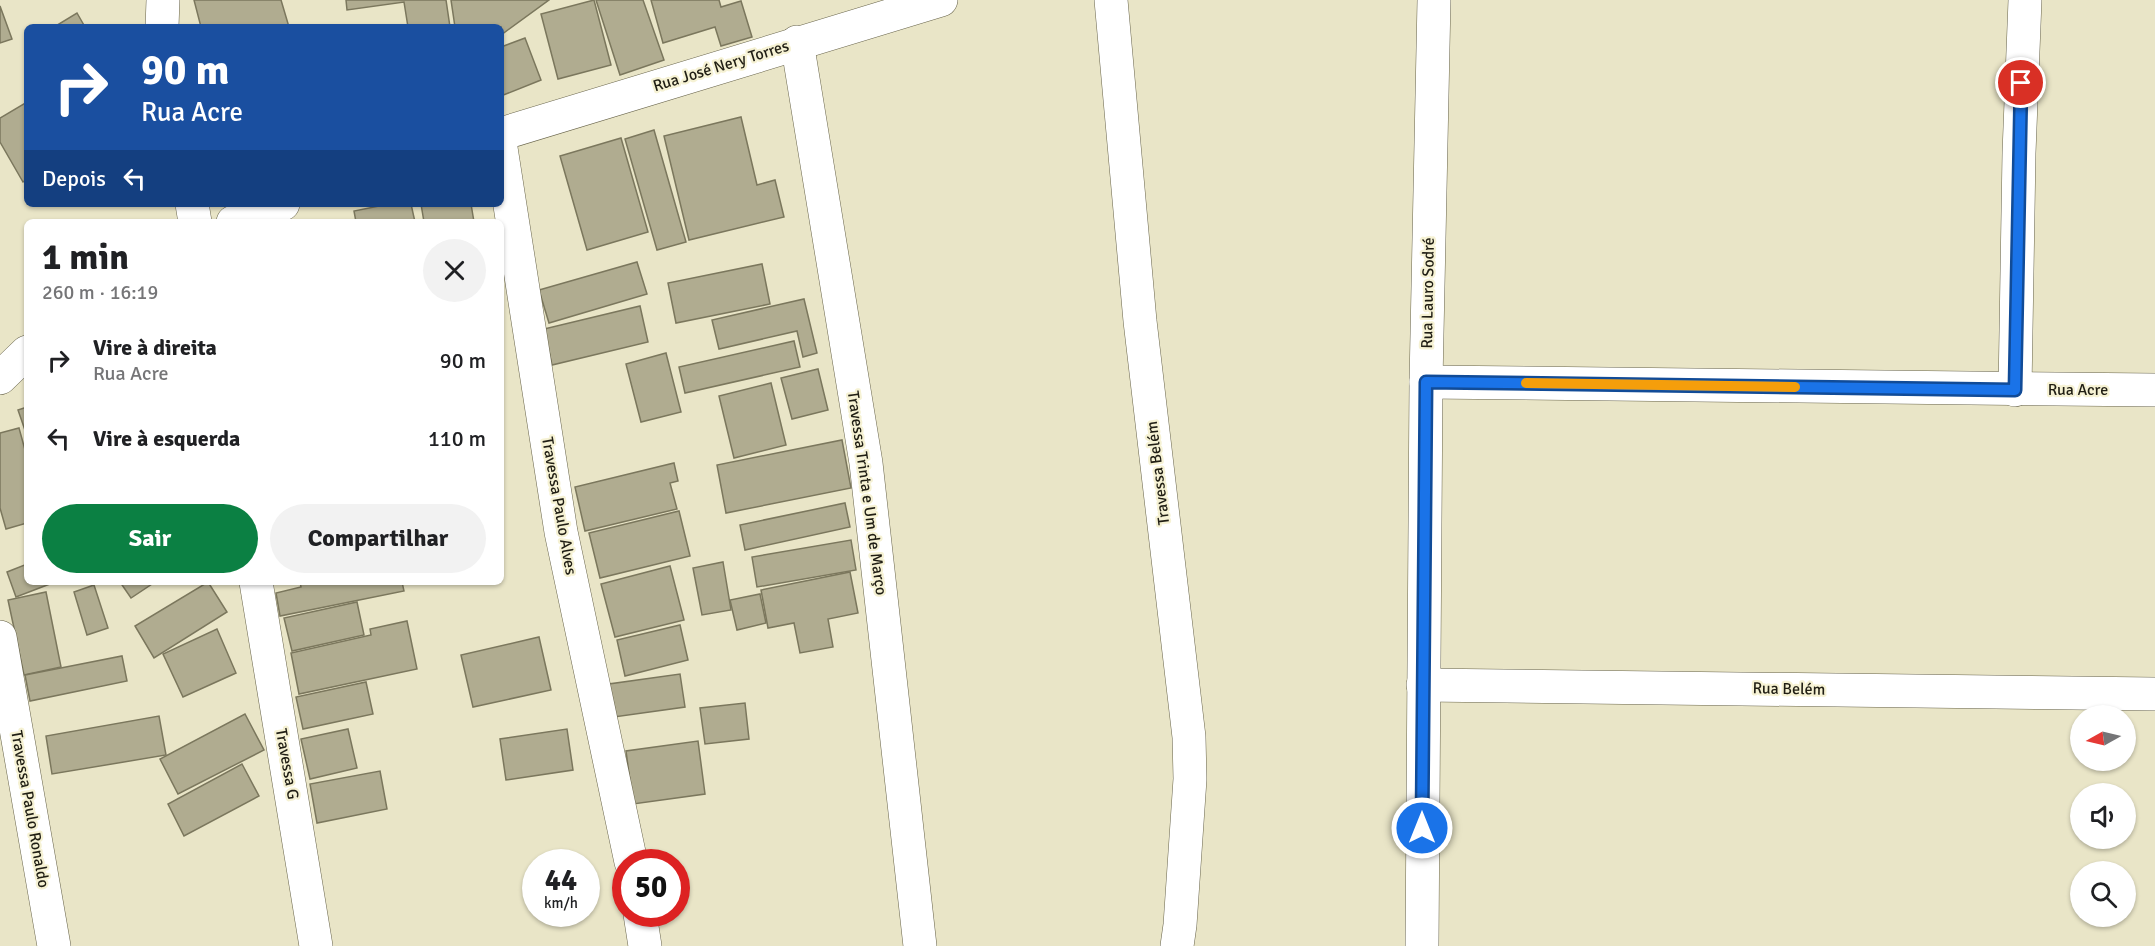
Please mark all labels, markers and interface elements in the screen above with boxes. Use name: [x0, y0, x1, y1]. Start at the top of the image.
street label: Rua José Nery Torres: [651, 36, 791, 96]
text: 90 m: [141, 45, 230, 96]
icon: right: [42, 48, 120, 126]
pin: [1995, 57, 2046, 108]
icon: arrive: [2004, 66, 2037, 99]
text: Rua Acre: [141, 96, 243, 129]
icon: left: [118, 162, 151, 195]
text: Depois: [42, 165, 106, 192]
text: 1 min: [42, 235, 129, 280]
street label: Rua Lauro Sodré: [1417, 237, 1439, 349]
button: close: [423, 239, 486, 302]
text: 260 m · 16:19: [42, 280, 158, 305]
text: Vire à direita: [93, 334, 217, 361]
icon: right: [42, 344, 75, 377]
text: 90 m: [440, 347, 486, 374]
text: Rua Acre: [93, 361, 169, 386]
street label: Rua Acre: [2048, 380, 2108, 400]
street label: Travessa Trinta e Um de Março: [843, 390, 891, 596]
street label: Travessa Belém: [1142, 420, 1174, 526]
icon: left: [42, 422, 75, 455]
text: Vire à esquerda: [93, 425, 240, 452]
text: 110 m: [428, 425, 486, 452]
street label: Travessa Paulo Alves: [537, 435, 581, 577]
button: Sair: [42, 504, 258, 573]
button: Compartilhar: [270, 504, 486, 573]
street label: Rua Belém: [1753, 678, 1825, 700]
north arrow: [2070, 705, 2136, 771]
map controls: [2070, 705, 2136, 927]
street label: Travessa G: [271, 727, 303, 801]
street label: Travessa Paulo Ronaldo: [6, 729, 54, 889]
button: sound: [2070, 783, 2136, 849]
position arrow: [1390, 796, 1454, 860]
speed limit sign: 50: [612, 849, 690, 927]
button: search: [2070, 861, 2136, 927]
text: 44: [545, 862, 577, 899]
text: km/h: [544, 894, 578, 912]

